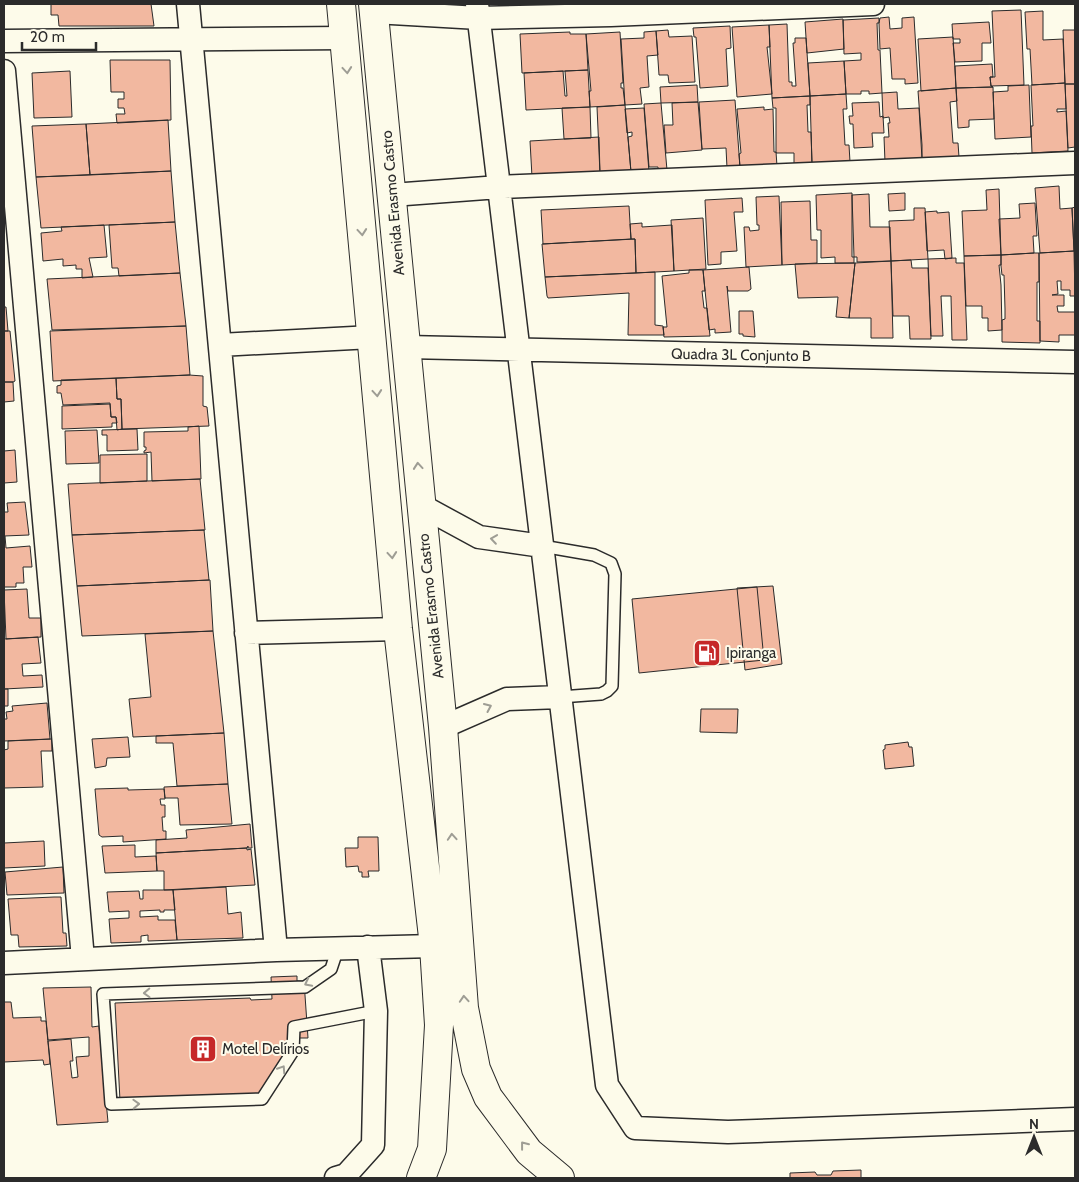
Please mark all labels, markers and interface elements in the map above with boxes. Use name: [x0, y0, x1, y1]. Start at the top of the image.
scale bar: [22, 20, 96, 52]
text: 20 m: [30, 28, 65, 46]
one-way arrow: [341, 66, 352, 74]
street label: Avenida Erasmo Castro: [378, 130, 408, 276]
one-way arrow: [356, 228, 367, 236]
street label: Quadra 3L Conjunto B: [671, 345, 811, 365]
one-way arrow: [371, 390, 382, 398]
one-way arrow: [413, 461, 424, 469]
street label: Avenida Erasmo Castro: [414, 533, 448, 679]
one-way arrow: [490, 535, 498, 545]
one-way arrow: [386, 551, 397, 559]
fuel station icon: Ipiranga: [692, 638, 722, 668]
place label: Ipiranga: [726, 644, 777, 662]
one-way arrow: [483, 703, 492, 714]
one-way arrow: [446, 832, 457, 840]
one-way arrow: [305, 977, 314, 987]
one-way arrow: [143, 987, 151, 998]
one-way arrow: [458, 994, 469, 1002]
building icon: Motel Delírios: [188, 1034, 218, 1064]
place label: Motel Delírios: [222, 1040, 309, 1058]
one-way arrow: [275, 1065, 285, 1074]
one-way arrow: [132, 1098, 140, 1109]
north arrow: [1009, 1112, 1059, 1162]
text: N: [1029, 1115, 1039, 1133]
one-way arrow: [521, 1142, 530, 1151]

